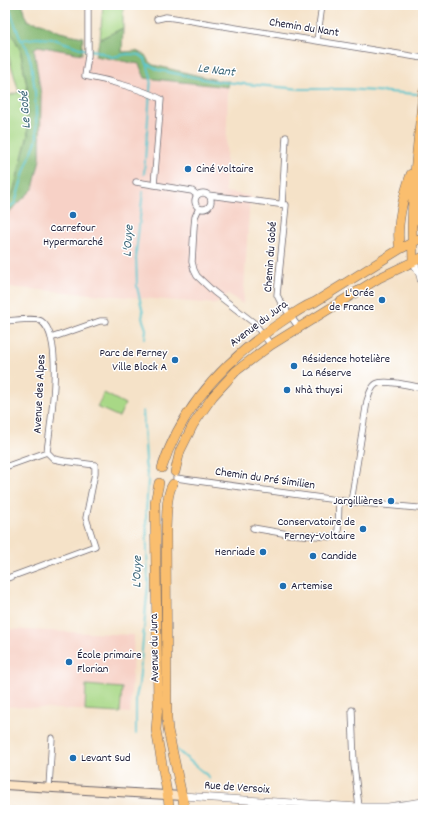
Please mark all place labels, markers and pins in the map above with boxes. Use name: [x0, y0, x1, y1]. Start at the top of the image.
place label: Ciné Voltaire: [196, 161, 254, 178]
marker: Ciné Voltaire: [183, 164, 193, 174]
marker: Carrefour Hypermarché: [68, 210, 78, 220]
place label: Carrefour Hypermarché: [43, 220, 103, 251]
place label: L'Orée de France: [329, 285, 374, 316]
marker: L'Orée de France: [377, 295, 387, 305]
place label: Parc de Ferney Ville Block A: [99, 345, 168, 376]
place label: Résidence hotelière La Réserve: [302, 351, 390, 382]
marker: Parc de Ferney Ville Block A: [170, 355, 180, 365]
marker: Résidence hotelière La Réserve: [289, 361, 299, 371]
place label: Nhà thuysi: [295, 382, 342, 399]
marker: Nhà thuysi: [282, 385, 292, 395]
place label: Jargillières: [333, 493, 383, 510]
marker: Jargillières: [386, 496, 396, 506]
place label: Conservatoire de Ferney-Voltaire: [277, 514, 355, 545]
marker: Conservatoire de Ferney-Voltaire: [358, 524, 368, 534]
place label: Henriade: [215, 544, 255, 561]
marker: Henriade: [258, 547, 268, 557]
place label: Candide: [321, 548, 357, 565]
marker: Candide: [308, 551, 318, 561]
place label: Artemise: [291, 578, 332, 595]
marker: Artemise: [278, 581, 288, 591]
place label: École primaire Florian: [77, 647, 141, 678]
marker: École primaire Florian: [64, 657, 74, 667]
place label: Levant Sud: [81, 750, 131, 767]
marker: Levant Sud: [68, 753, 78, 763]

